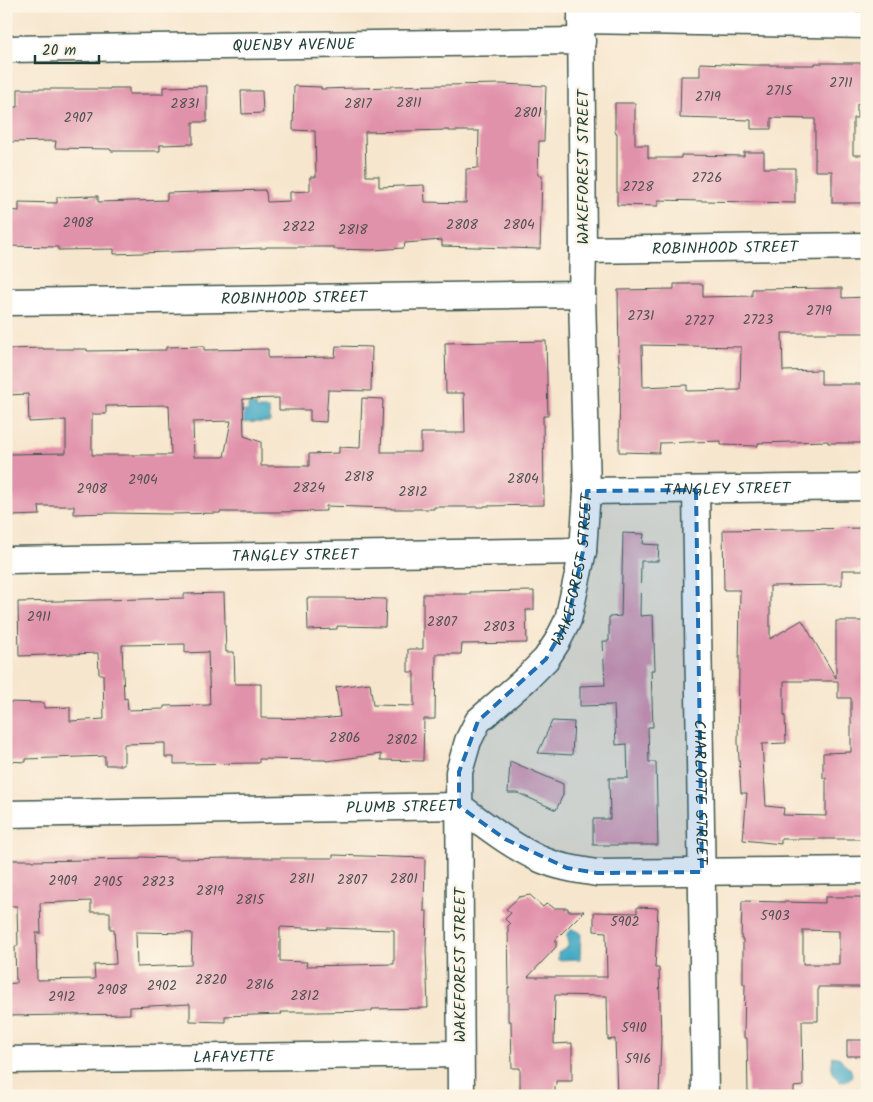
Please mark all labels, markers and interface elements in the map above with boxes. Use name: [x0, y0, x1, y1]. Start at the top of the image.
scale bar: [35, 32, 99, 64]
street label: QUENBY AVENUE: [232, 32, 356, 58]
text: 20 m: [42, 39, 76, 63]
house number: 2711: [829, 72, 853, 94]
house number: 2715: [766, 80, 794, 102]
house number: 2719: [695, 86, 721, 108]
street label: WAKEFOREST STREET: [571, 88, 596, 245]
house number: 2811: [396, 92, 422, 114]
house number: 2831: [171, 93, 199, 115]
house number: 2817: [344, 93, 372, 115]
house number: 2801: [514, 102, 542, 124]
house number: 2907: [64, 107, 93, 129]
house number: 2726: [692, 167, 722, 189]
house number: 2728: [622, 176, 654, 198]
house number: 2908: [63, 212, 94, 234]
house number: 2808: [446, 214, 479, 236]
house number: 2804: [503, 214, 535, 236]
house number: 2822: [283, 216, 315, 238]
house number: 2818: [338, 219, 368, 241]
street label: ROBINHOOD STREET: [652, 234, 800, 262]
street label: ROBINHOOD STREET: [221, 284, 369, 312]
house number: 2719: [806, 300, 832, 322]
house number: 2731: [628, 305, 654, 327]
house number: 2723: [743, 309, 773, 331]
house number: 2727: [684, 310, 714, 332]
house number: 2818: [344, 466, 374, 488]
house number: 2804: [507, 468, 539, 490]
house number: 2904: [128, 469, 158, 491]
street label: TANGLEY STREET: [664, 476, 792, 502]
house number: 2824: [293, 477, 325, 499]
house number: 2908: [77, 478, 108, 500]
house number: 2812: [398, 481, 428, 503]
street label: WAKEFOREST STREET: [545, 491, 599, 650]
street label: TANGLEY STREET: [232, 542, 360, 569]
house number: 2911: [27, 606, 51, 628]
house number: 2807: [427, 611, 458, 633]
house number: 2803: [483, 616, 515, 638]
street label: CHARLOTTE STREET: [687, 719, 714, 866]
house number: 2806: [329, 727, 361, 749]
house number: 2802: [386, 729, 418, 751]
street label: PLUMB STREET: [346, 794, 458, 820]
house number: 2811: [289, 868, 315, 890]
house number: 2801: [390, 868, 418, 890]
house number: 2807: [337, 869, 368, 891]
house number: 2909: [49, 870, 78, 892]
house number: 2905: [93, 871, 124, 893]
house number: 2823: [142, 871, 174, 893]
house number: 2819: [196, 880, 224, 902]
street label: WAKEFOREST STREET: [448, 886, 473, 1043]
house number: 2815: [236, 889, 266, 911]
house number: 5903: [760, 905, 790, 927]
house number: 5902: [610, 911, 640, 933]
house number: 2820: [195, 969, 227, 991]
house number: 2816: [246, 974, 274, 996]
house number: 2902: [147, 975, 177, 997]
house number: 2908: [97, 979, 128, 1001]
house number: 2812: [290, 985, 320, 1007]
house number: 2912: [48, 986, 76, 1008]
house number: 5910: [621, 1017, 647, 1039]
street label: LAFAYETTE: [193, 1044, 276, 1070]
house number: 5916: [625, 1048, 651, 1070]

